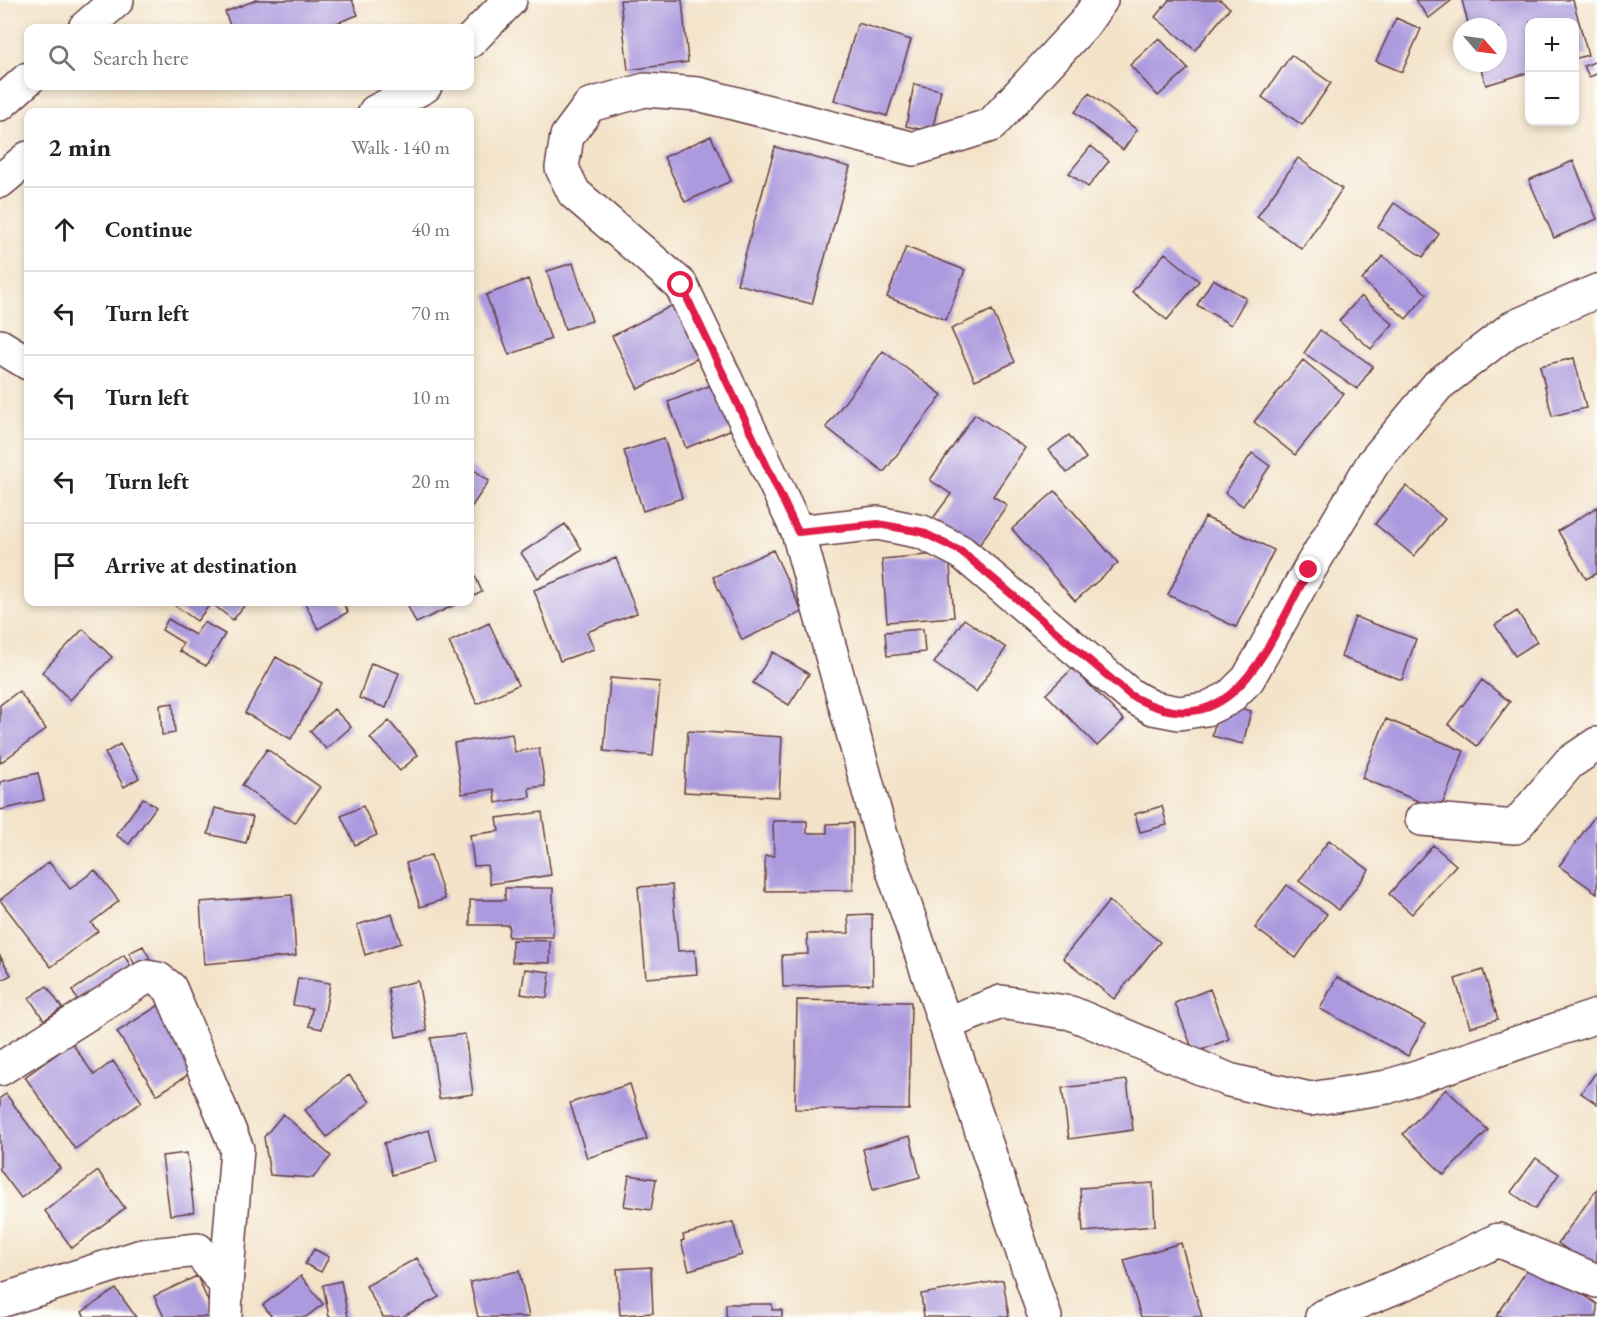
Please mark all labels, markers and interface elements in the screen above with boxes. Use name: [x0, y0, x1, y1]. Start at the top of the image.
north arrow: [1453, 18, 1507, 72]
map controls: [1525, 18, 1579, 126]
button: +: [1525, 18, 1579, 72]
search box: [24, 24, 474, 90]
icon: search: [45, 41, 78, 74]
text: Search here: [93, 43, 188, 72]
button: −: [1525, 72, 1579, 126]
text: 2 min: [48, 130, 111, 164]
text: Walk · 140 m: [351, 134, 450, 160]
icon: ahead: [48, 213, 81, 246]
text: Continue: [105, 215, 192, 244]
text: 40 m: [411, 216, 450, 242]
route start: [667, 271, 693, 297]
icon: left: [48, 297, 81, 330]
text: Turn left: [105, 299, 189, 328]
text: 70 m: [411, 300, 450, 326]
icon: left: [48, 381, 81, 414]
text: Turn left: [105, 383, 189, 412]
text: 10 m: [411, 384, 450, 410]
icon: left: [48, 465, 81, 498]
text: Turn left: [105, 467, 189, 496]
text: 20 m: [411, 468, 450, 494]
icon: arrive: [48, 549, 81, 582]
text: Arrive at destination: [105, 551, 297, 580]
route end: [1295, 556, 1321, 582]

